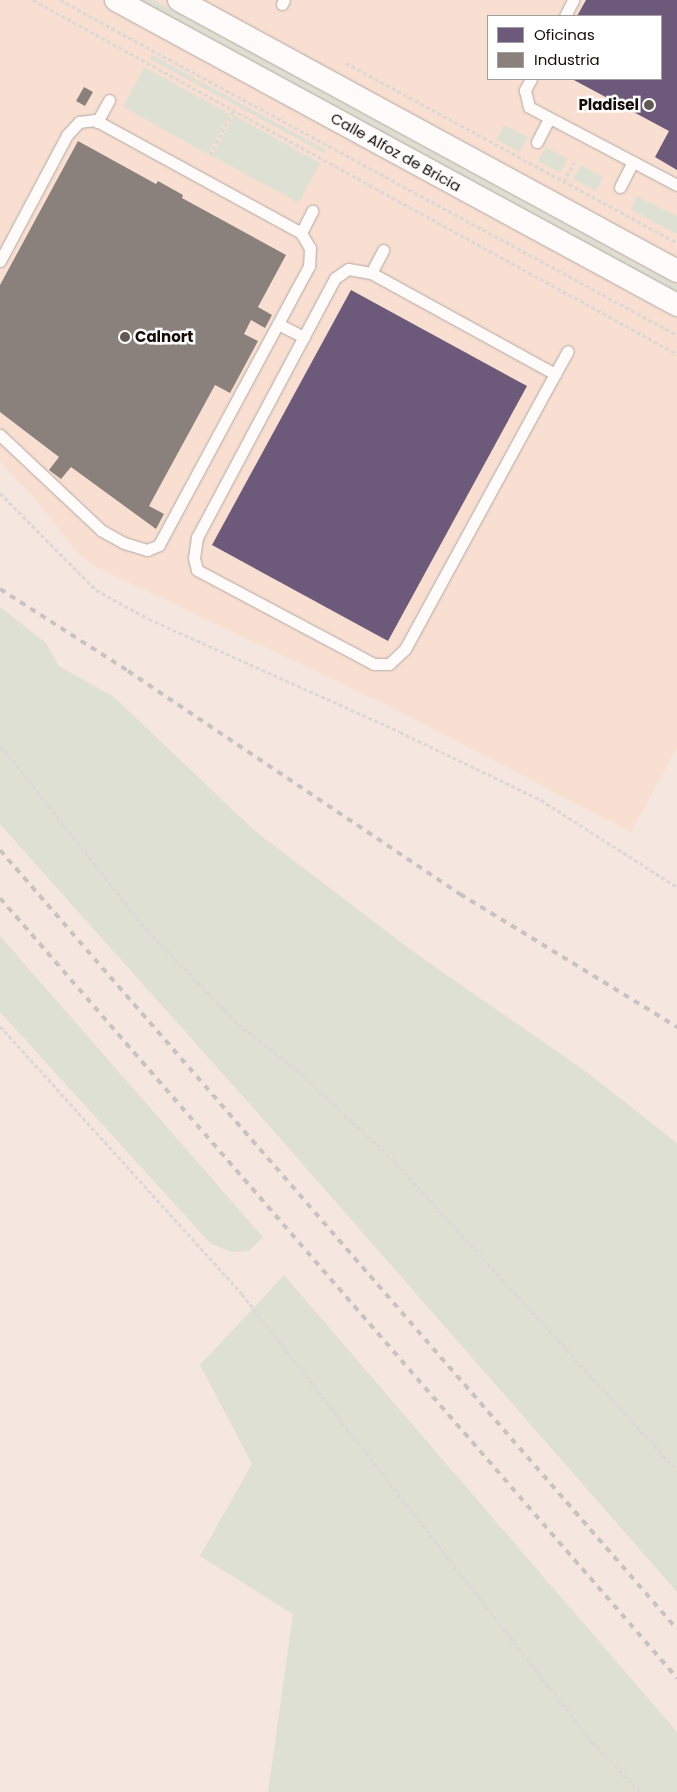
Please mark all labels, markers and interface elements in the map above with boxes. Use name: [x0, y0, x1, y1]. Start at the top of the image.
legend: [487, 15, 662, 80]
text: Oficinas: [534, 24, 595, 45]
text: Industria: [534, 49, 600, 70]
place label: Pladisel: [578, 96, 639, 114]
marker: Pladisel: [643, 99, 655, 111]
street label: Calle Alfoz de Bricia: [328, 109, 464, 195]
place label: Calnort: [135, 328, 193, 346]
marker: Calnort: [119, 331, 131, 343]

